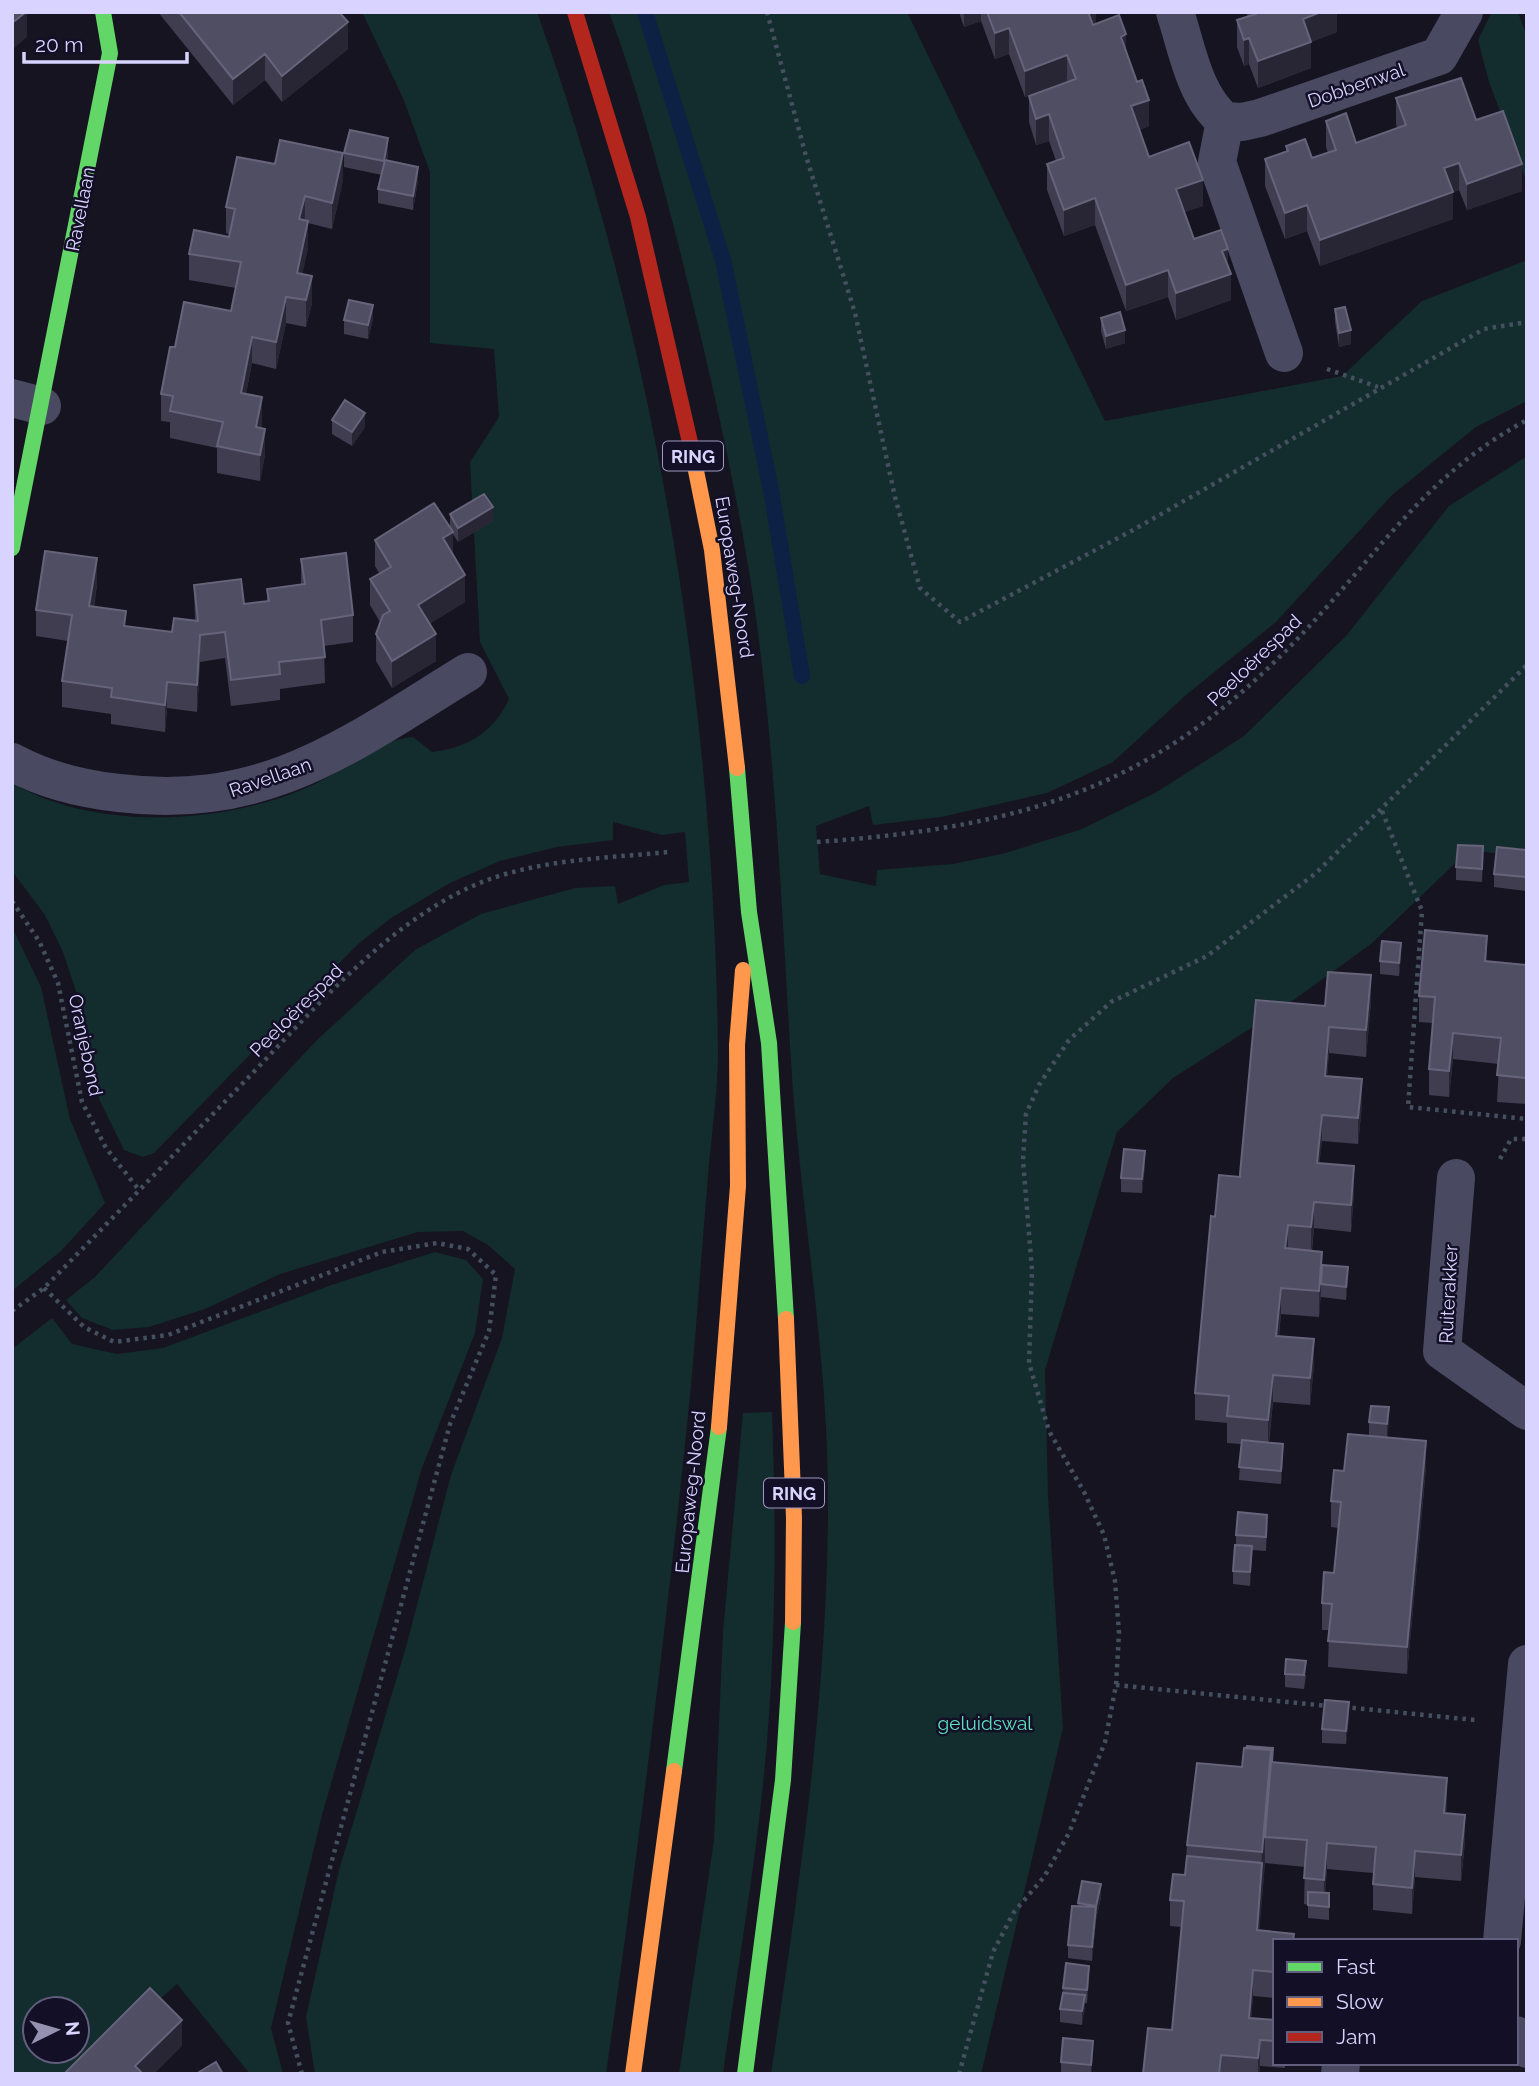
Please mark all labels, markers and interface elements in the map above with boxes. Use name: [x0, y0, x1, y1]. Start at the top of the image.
scale bar: [24, 21, 187, 65]
text: 20 m: [35, 32, 83, 57]
street label: Dobbenwal: [1305, 58, 1408, 112]
street label: Ravellaan: [61, 165, 99, 253]
road number: RING: [663, 442, 723, 470]
street label: Europaweg-Noord: [711, 495, 759, 659]
street label: Peeloërespad: [1202, 610, 1306, 710]
street label: Ravellaan: [226, 753, 314, 801]
street label: Peeloërespad: [245, 959, 347, 1061]
street label: Oranjebond: [64, 992, 108, 1098]
street label: Ruiterakker: [1434, 1243, 1462, 1344]
street label: Europaweg-Noord: [671, 1410, 709, 1574]
road number: RING: [764, 1478, 824, 1508]
park label: geluidswal: [937, 1712, 1033, 1734]
legend: [1273, 1939, 1518, 2065]
text: Fast: [1336, 1954, 1376, 1979]
text: Slow: [1336, 1989, 1384, 2014]
north arrow: [21, 1995, 91, 2065]
text: N: [61, 2020, 85, 2037]
text: Jam: [1336, 2024, 1377, 2049]

